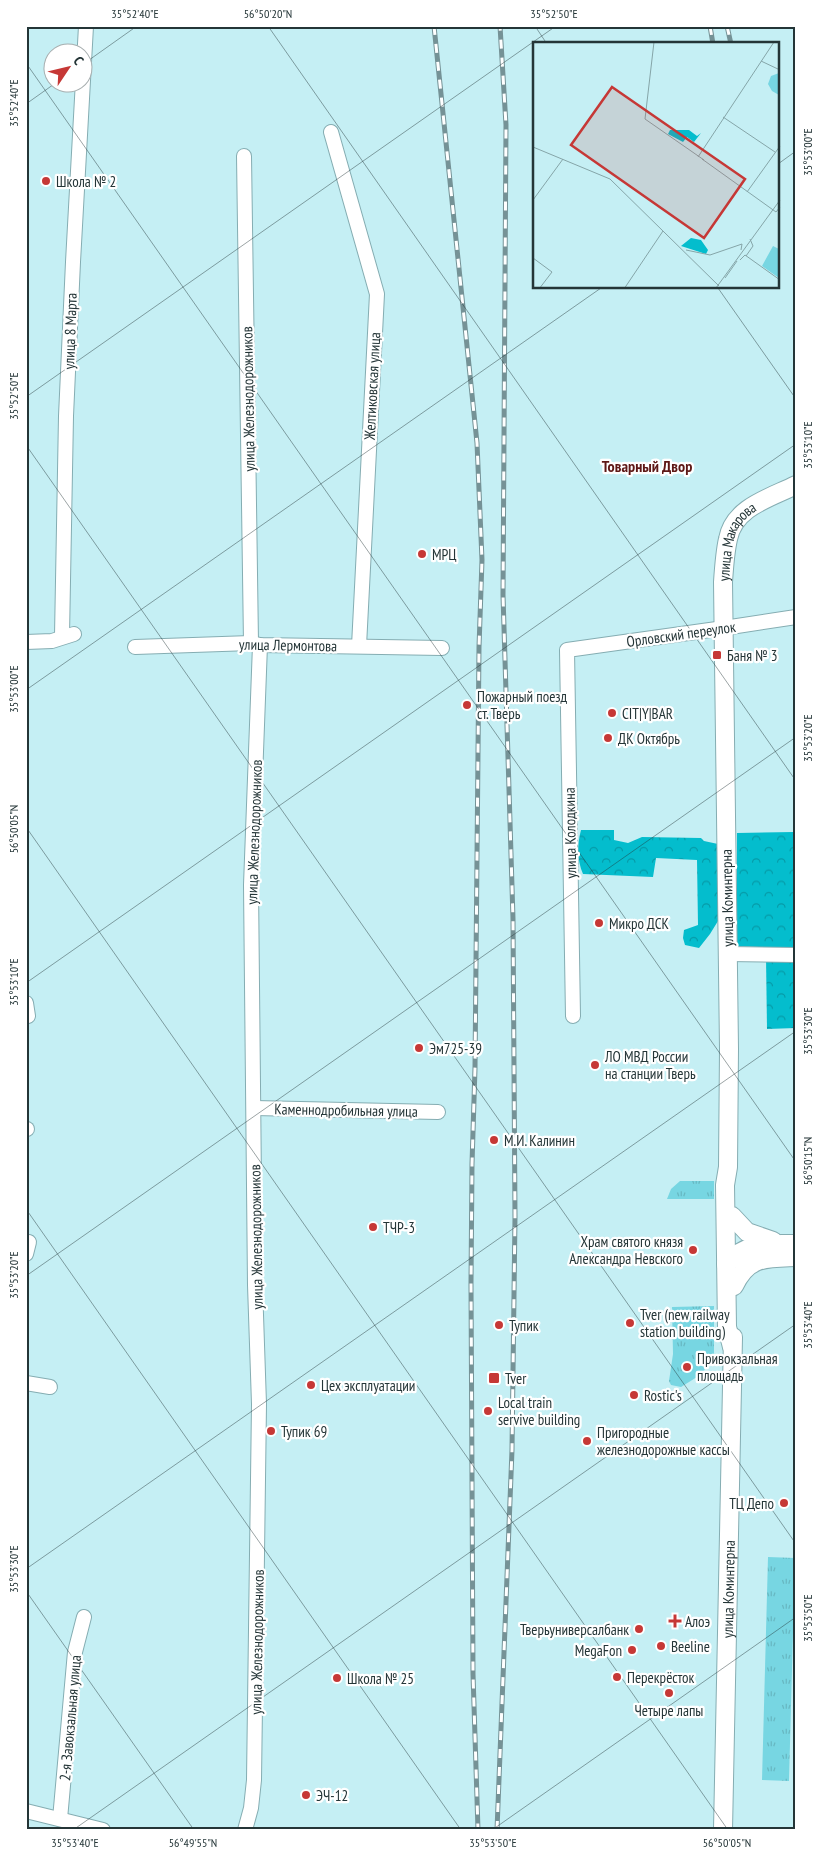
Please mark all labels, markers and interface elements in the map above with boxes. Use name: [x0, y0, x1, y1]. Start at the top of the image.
text: 35°52'40"E: [111, 6, 159, 21]
text: 56°50'20"N: [244, 6, 292, 21]
text: 35°52'50"E: [530, 6, 578, 21]
north arrow: [42, 42, 92, 92]
inset map: [533, 42, 780, 289]
text: С: [69, 53, 88, 69]
text: 35°52'40"E: [6, 79, 21, 127]
text: 35°53'00"E: [800, 128, 815, 176]
place label: Школа № 2: [56, 172, 116, 191]
marker: Школа № 2: [40, 175, 52, 187]
street label: улица 8 Марта: [59, 292, 81, 370]
street label: улица Железнодорожников: [237, 326, 259, 472]
street label: Желтиковская улица: [360, 332, 384, 441]
text: 35°52'50"E: [6, 372, 21, 420]
text: 35°53'10"E: [800, 421, 815, 469]
district label: Товарный Двор: [602, 456, 692, 476]
street label: улица Макарова: [714, 497, 759, 582]
place label: МРЦ: [432, 545, 457, 564]
marker: МРЦ: [416, 548, 428, 560]
street label: Орловский переулок: [625, 617, 737, 651]
street label: улица Лермонтова: [239, 635, 337, 655]
place label: Баня № 3: [727, 646, 777, 665]
marker: Баня № 3: [711, 649, 723, 661]
text: 35°53'00"E: [6, 665, 21, 713]
place label: Пожарный поезд ст. Тверь: [477, 687, 568, 723]
marker: Пожарный поезд ст. Тверь: [461, 699, 473, 711]
place label: CIT|Y|BAR: [622, 704, 673, 723]
marker: CIT|Y|BAR: [606, 707, 618, 719]
text: 35°53'20"E: [800, 714, 815, 762]
place label: ДК Октябрь: [618, 729, 680, 748]
marker: ДК Октябрь: [602, 732, 614, 744]
street label: улица Железнодорожников: [242, 759, 266, 905]
street label: улица Колодкина: [560, 787, 580, 879]
text: 56°50'05"N: [6, 805, 21, 853]
street label: улица Коминтерна: [717, 849, 737, 947]
place label: Микро ДСК: [609, 914, 670, 933]
marker: Микро ДСК: [593, 917, 605, 929]
text: 35°53'10"E: [6, 958, 21, 1006]
text: 35°53'30"E: [800, 1007, 815, 1055]
place label: Эм725-39: [429, 1039, 482, 1058]
marker: Эм725-39: [413, 1042, 425, 1054]
place label: ЛО МВД России на станции Тверь: [604, 1047, 696, 1083]
marker: ЛО МВД России на станции Тверь: [589, 1059, 601, 1071]
street label: Каменнодробильная улица: [274, 1099, 418, 1121]
place label: М.И. Калинин: [504, 1131, 575, 1150]
marker: М.И. Калинин: [488, 1134, 500, 1146]
text: 56°50'15"N: [800, 1137, 815, 1185]
street label: улица Железнодорожников: [245, 1164, 267, 1310]
place label: ТЧР-3: [383, 1218, 415, 1237]
marker: ТЧР-3: [367, 1221, 379, 1233]
place label: Храм святого князя Александра Невского: [569, 1232, 683, 1268]
marker: Храм святого князя Александра Невского: [687, 1244, 699, 1256]
text: 35°53'20"E: [6, 1251, 21, 1299]
text: 35°53'40"E: [800, 1301, 815, 1349]
place label: Tver (new railway station building): [640, 1305, 730, 1341]
place label: Тупик: [509, 1316, 539, 1335]
marker: Tver (new railway station building): [624, 1317, 636, 1329]
marker: Тупик: [493, 1319, 505, 1331]
place label: Привокзальная площадь: [697, 1349, 778, 1385]
marker: Привокзальная площадь: [681, 1361, 693, 1373]
place label: Tver: [505, 1369, 527, 1388]
marker: Tver: [487, 1371, 501, 1385]
place label: Цех эксплуатации: [321, 1376, 415, 1395]
marker: Цех эксплуатации: [305, 1379, 317, 1391]
place label: Rostic's: [644, 1386, 682, 1405]
marker: Rostic's: [628, 1389, 640, 1401]
place label: Local train servive building: [498, 1393, 580, 1429]
marker: Local train servive building: [482, 1405, 494, 1417]
place label: Тупик 69: [281, 1422, 327, 1441]
place label: Пригородные железнодорожные кассы: [597, 1423, 730, 1459]
marker: Тупик 69: [265, 1425, 277, 1437]
marker: Пригородные железнодорожные кассы: [581, 1435, 593, 1447]
place label: ТЦ Депо: [729, 1494, 774, 1513]
marker: ТЦ Депо: [778, 1497, 790, 1509]
street label: улица Коминтерна: [717, 1540, 738, 1638]
text: 35°53'30"E: [6, 1545, 21, 1593]
street label: улица Железнодорожников: [246, 1569, 268, 1715]
text: 35°53'50"E: [800, 1594, 815, 1642]
place label: Алоэ: [685, 1612, 711, 1631]
marker: Алоэ: [669, 1615, 681, 1627]
place label: Тверьуниверсалбанк: [520, 1620, 629, 1639]
marker: Тверьуниверсалбанк: [633, 1623, 645, 1635]
place label: Beeline: [671, 1637, 710, 1656]
marker: Beeline: [655, 1640, 667, 1652]
place label: MegaFon: [575, 1641, 622, 1660]
marker: MegaFon: [626, 1644, 638, 1656]
street label: 2-я Завокзальная улица: [55, 1654, 85, 1782]
place label: Перекрёсток: [627, 1668, 695, 1687]
place label: Школа № 25: [347, 1669, 414, 1688]
marker: Перекрёсток: [611, 1671, 623, 1683]
marker: Школа № 25: [331, 1672, 343, 1684]
marker: Четыре лапы: [663, 1687, 675, 1699]
place label: Четыре лапы: [635, 1701, 703, 1720]
place label: ЭЧ-12: [316, 1786, 348, 1805]
marker: ЭЧ-12: [300, 1789, 312, 1801]
text: 35°53'40"E: [51, 1835, 99, 1850]
text: 56°49'55"N: [169, 1835, 217, 1850]
text: 35°53'50"E: [469, 1835, 517, 1850]
text: 56°50'05"N: [703, 1835, 751, 1850]

